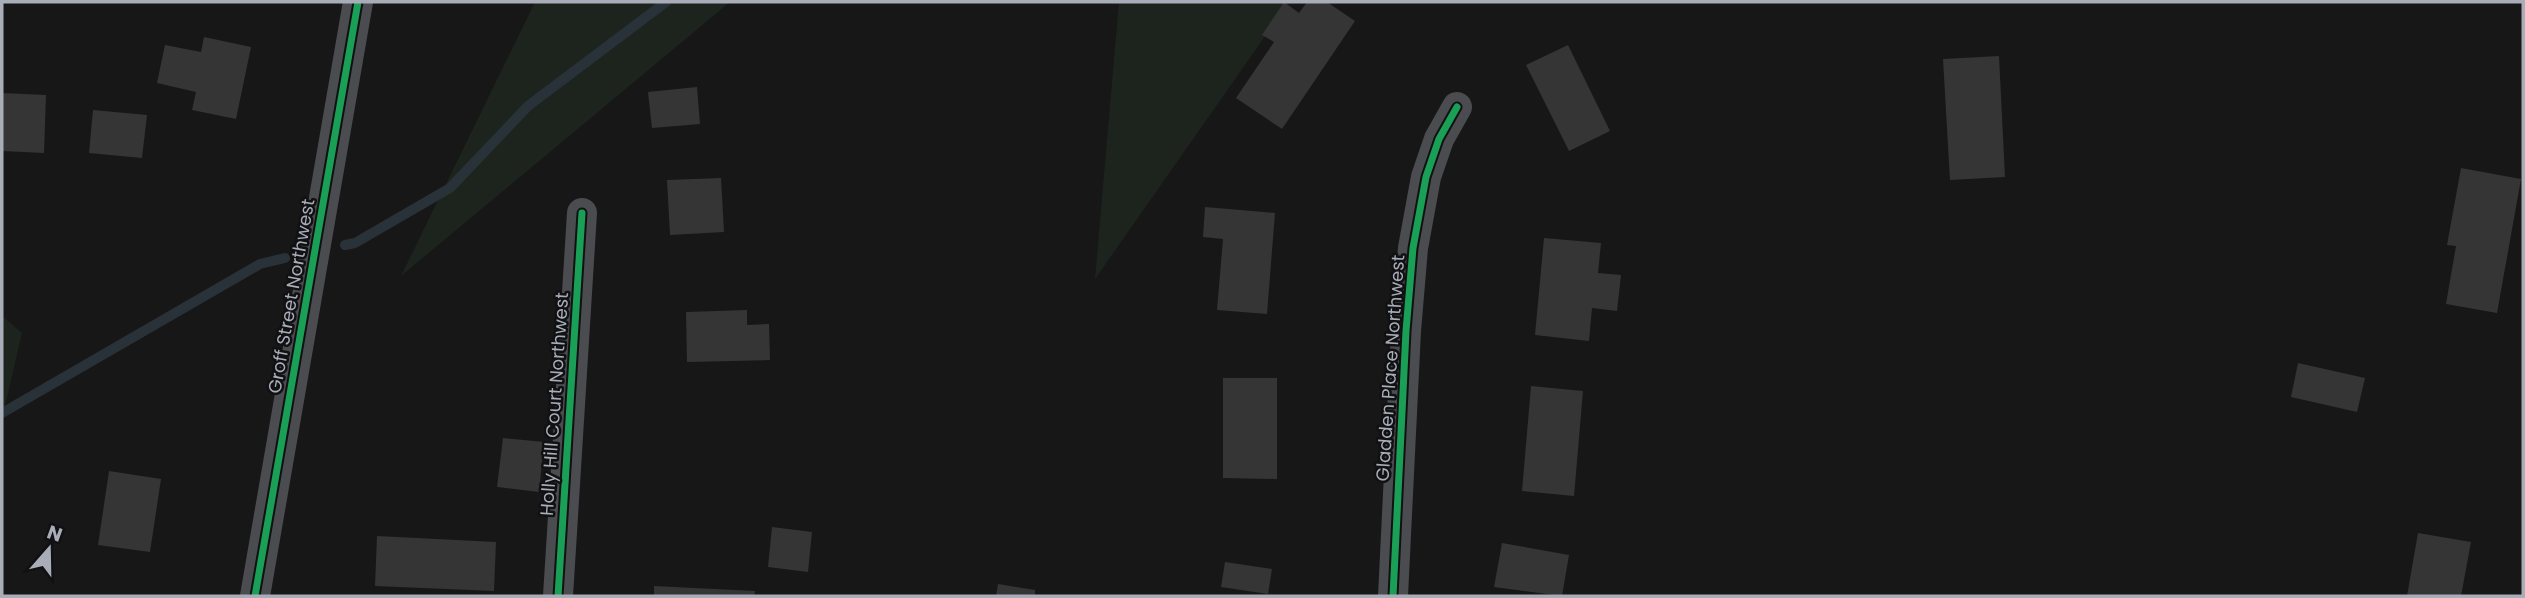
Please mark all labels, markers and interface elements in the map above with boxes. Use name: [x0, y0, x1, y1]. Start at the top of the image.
street label: Groff Street Northwest: [262, 197, 320, 395]
street label: Gladden Place Northwest: [1370, 254, 1410, 482]
street label: Holly Hill Court Northwest: [534, 291, 574, 517]
north arrow: [14, 514, 84, 584]
text: N: [43, 518, 66, 549]

